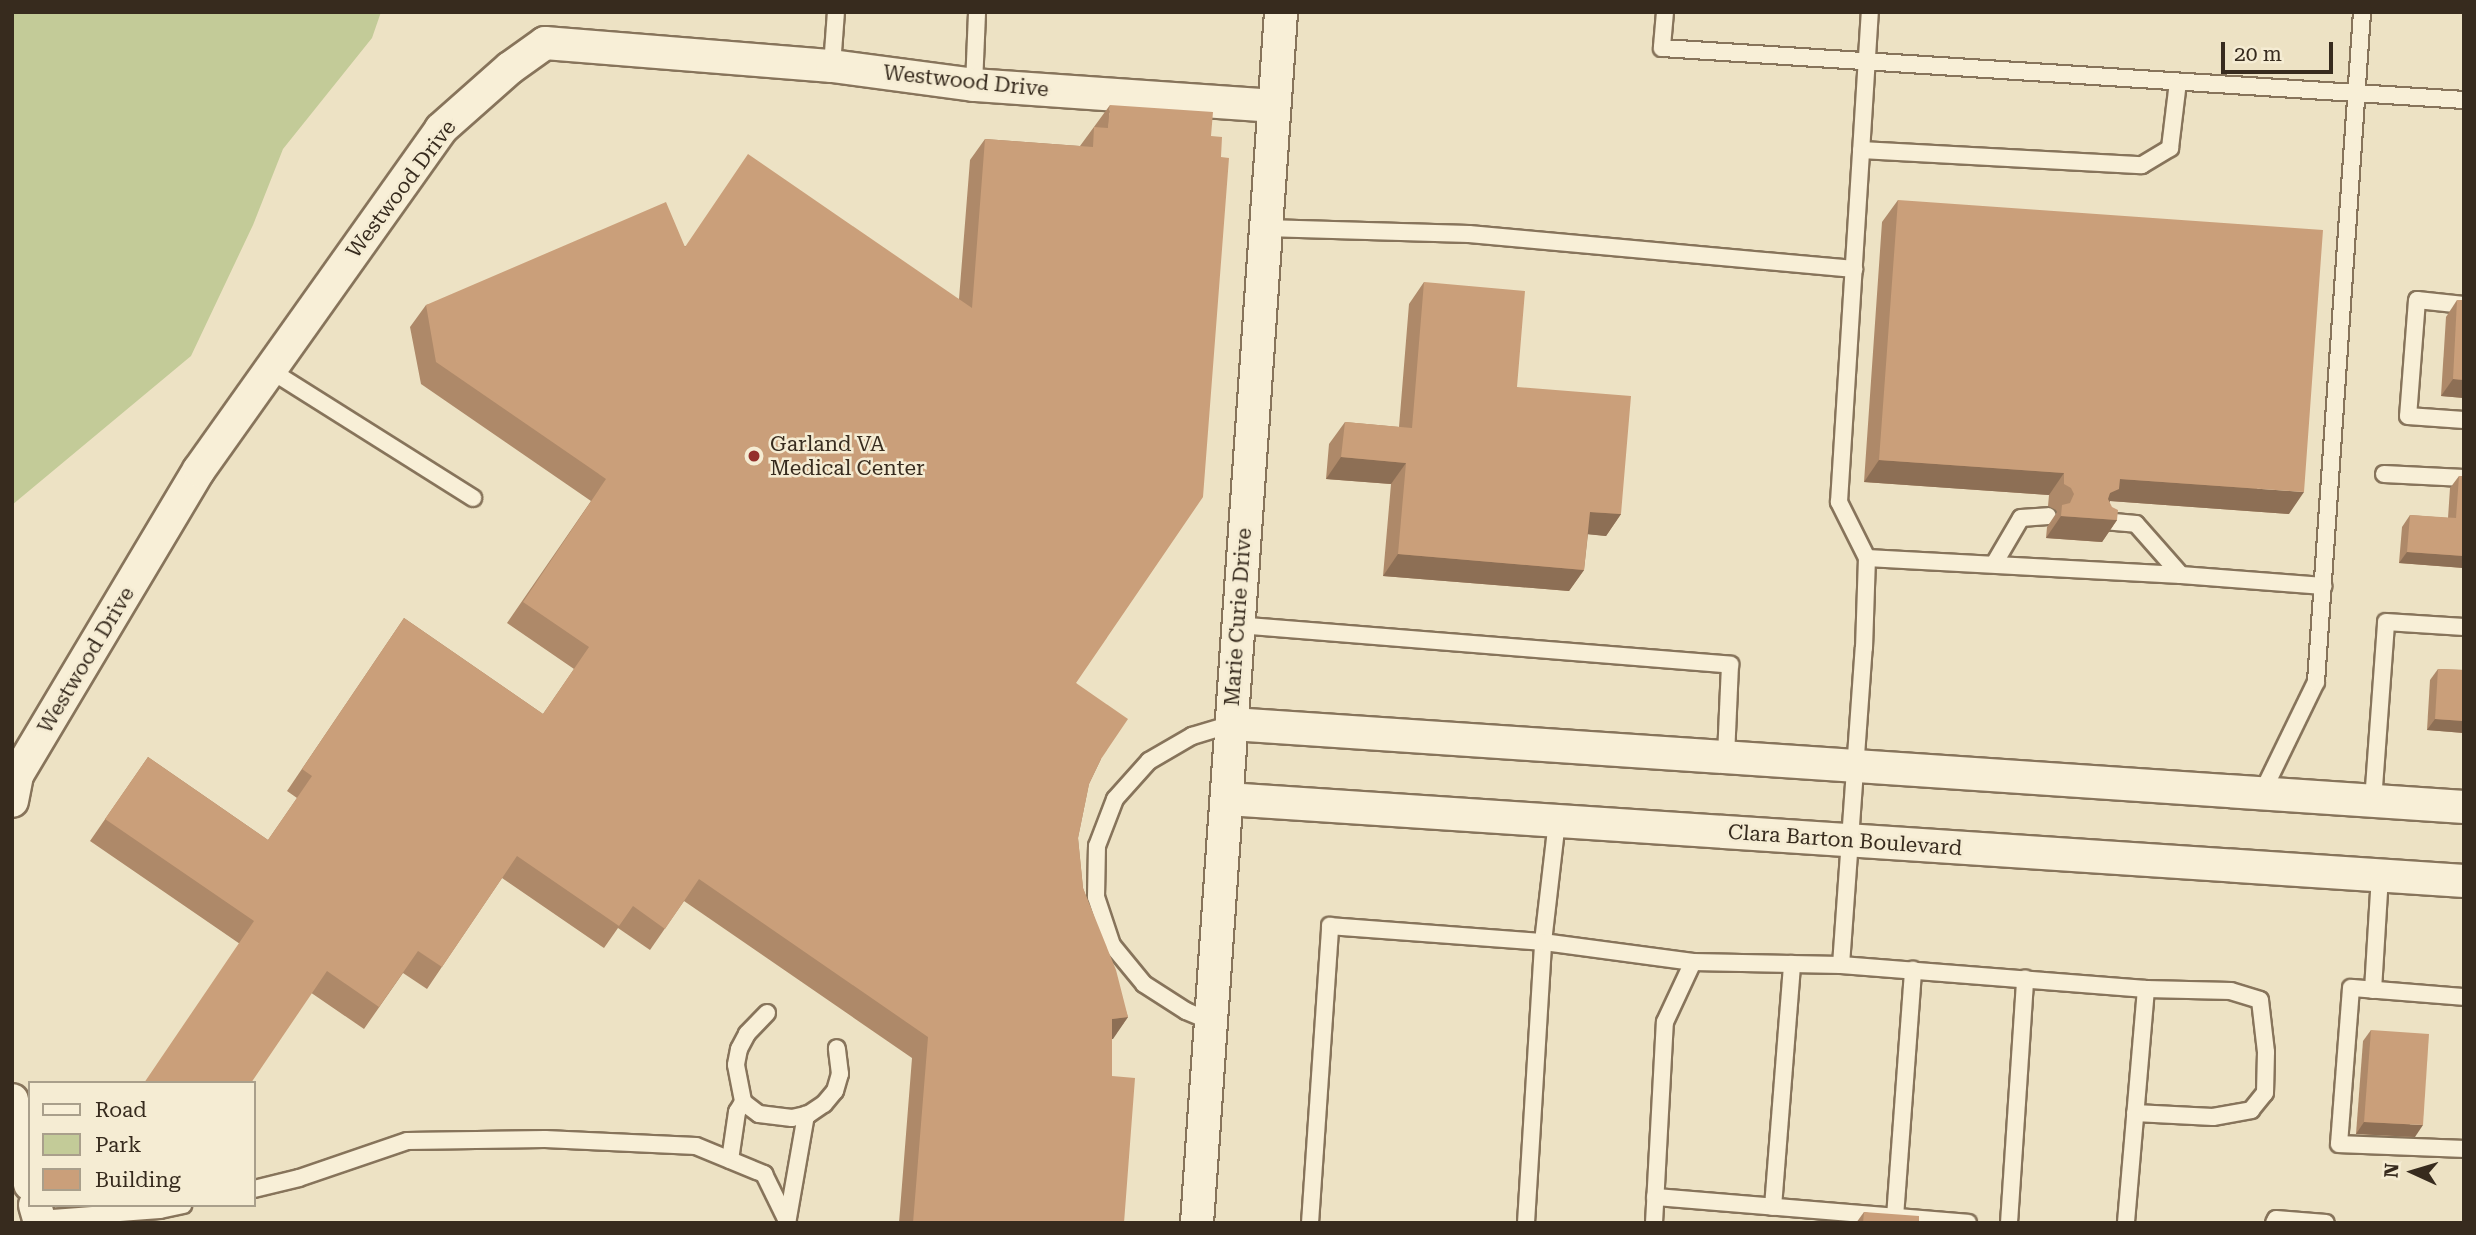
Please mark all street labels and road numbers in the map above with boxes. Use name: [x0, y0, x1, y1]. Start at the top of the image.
street label: Westwood Drive: [882, 60, 1050, 102]
street label: Westwood Drive: [341, 115, 461, 263]
street label: Marie Curie Drive: [1219, 527, 1257, 707]
street label: Westwood Drive: [32, 582, 140, 738]
street label: Clara Barton Boulevard: [1727, 819, 1963, 861]

